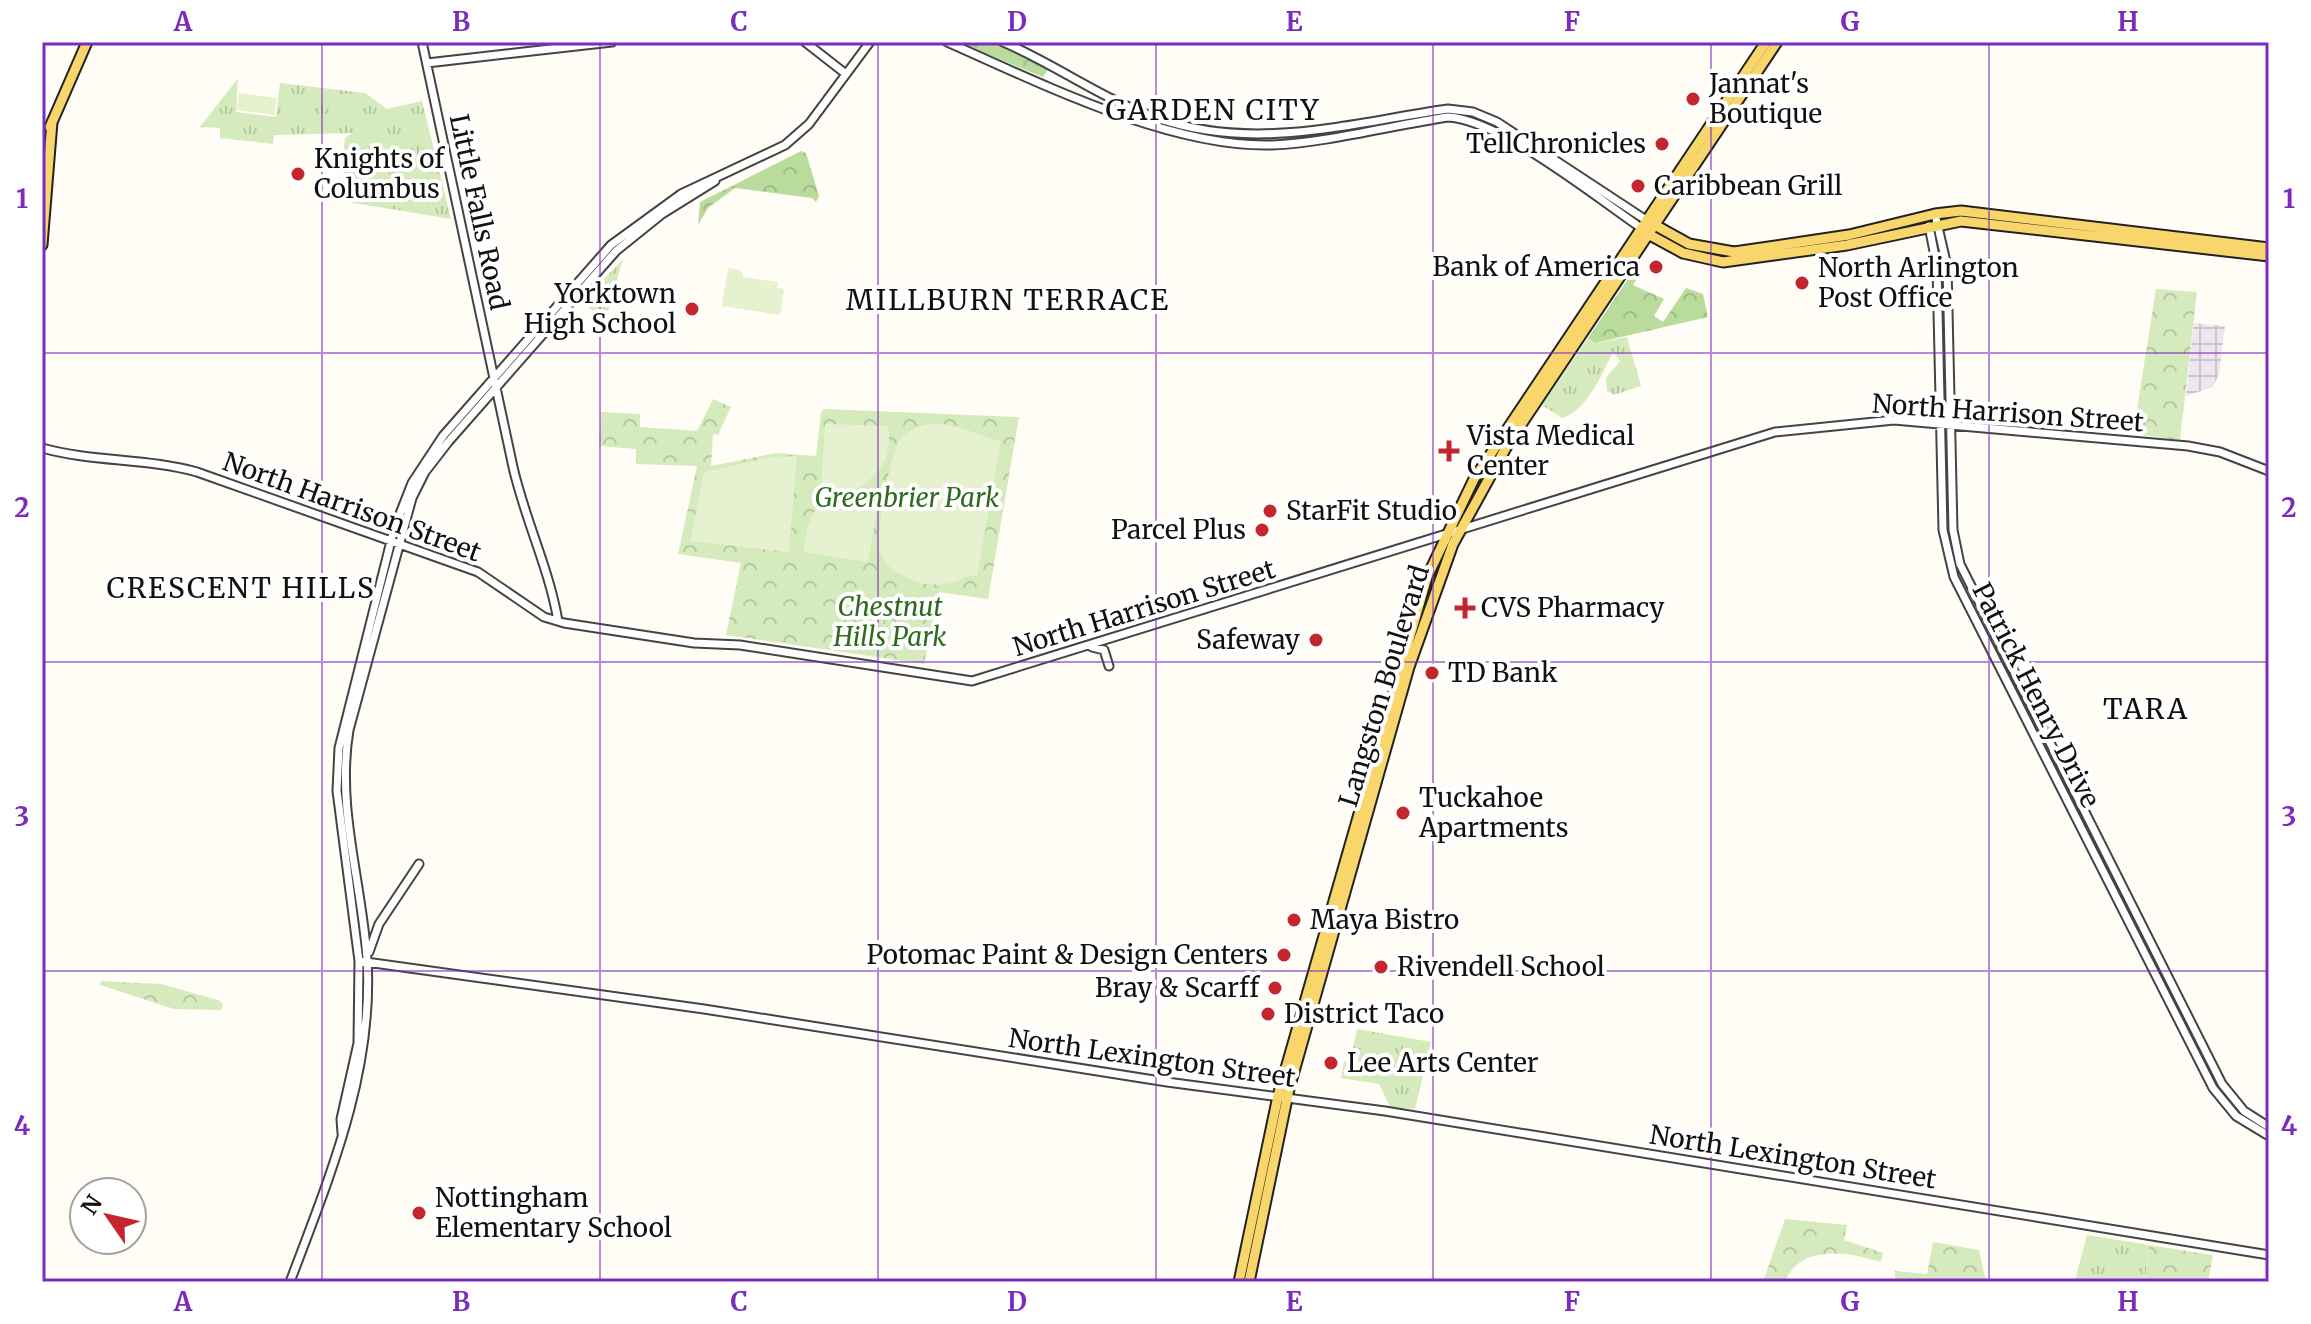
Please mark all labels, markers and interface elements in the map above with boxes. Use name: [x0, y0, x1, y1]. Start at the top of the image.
text: A: [173, 5, 193, 38]
text: B: [452, 5, 470, 38]
text: C: [730, 5, 748, 38]
text: D: [1007, 5, 1027, 38]
text: E: [1286, 5, 1303, 38]
text: F: [1564, 5, 1580, 38]
text: G: [1841, 5, 1860, 38]
text: H: [2117, 5, 2139, 38]
place label: Jannat's Boutique: [1708, 67, 1822, 130]
marker: Jannat's Boutique: [1684, 90, 1702, 108]
district label: GARDEN CITY: [1105, 92, 1321, 128]
street label: Little Falls Road: [443, 111, 516, 313]
place label: TellChronicles: [1466, 127, 1646, 160]
marker: TellChronicles: [1653, 135, 1671, 153]
place label: Knights of Columbus: [314, 142, 445, 205]
marker: Knights of Columbus: [289, 165, 307, 183]
place label: Caribbean Grill: [1654, 169, 1842, 202]
marker: Caribbean Grill: [1629, 177, 1647, 195]
text: 1: [16, 182, 28, 215]
text: 1: [2283, 182, 2295, 215]
place label: Bank of America: [1432, 250, 1640, 283]
place label: North Arlington Post Office: [1818, 251, 2019, 314]
marker: Bank of America: [1647, 258, 1665, 276]
marker: North Arlington Post Office: [1793, 274, 1811, 292]
place label: Yorktown High School: [524, 277, 676, 340]
district label: MILLBURN TERRACE: [846, 282, 1170, 318]
marker: Yorktown High School: [683, 300, 701, 318]
street label: North Harrison Street: [1871, 387, 2145, 438]
place label: Vista Medical Center: [1466, 419, 1635, 482]
marker: Vista Medical Center: [1438, 440, 1460, 462]
street label: North Harrison Street: [219, 444, 486, 569]
park label: Greenbrier Park: [815, 481, 999, 514]
text: 2: [14, 491, 30, 524]
text: 2: [2281, 491, 2297, 524]
place label: StarFit Studio: [1286, 494, 1457, 527]
marker: StarFit Studio: [1261, 502, 1279, 520]
place label: Parcel Plus: [1111, 513, 1246, 546]
marker: Parcel Plus: [1253, 521, 1271, 539]
street label: North Harrison Street: [1009, 552, 1279, 663]
street label: Langston Boulevard: [1331, 561, 1436, 811]
district label: CRESCENT HILLS: [106, 570, 376, 606]
street label: Patrick Henry Drive: [1965, 577, 2107, 813]
park label: Chestnut Hills Park: [832, 590, 947, 653]
place label: CVS Pharmacy: [1481, 591, 1665, 624]
marker: CVS Pharmacy: [1456, 599, 1474, 617]
place label: Safeway: [1196, 623, 1301, 656]
marker: Safeway: [1307, 631, 1325, 649]
place label: TD Bank: [1448, 656, 1558, 689]
marker: TD Bank: [1423, 664, 1441, 682]
district label: TARA: [2103, 691, 2189, 727]
place label: Tuckahoe Apartments: [1418, 781, 1569, 844]
text: 3: [15, 800, 29, 833]
text: 3: [2282, 800, 2296, 833]
marker: Tuckahoe Apartments: [1394, 804, 1412, 822]
place label: Maya Bistro: [1310, 903, 1459, 936]
marker: Maya Bistro: [1285, 911, 1303, 929]
place label: Potomac Paint & Design Centers: [866, 938, 1268, 971]
marker: Potomac Paint & Design Centers: [1275, 946, 1293, 964]
place label: Rivendell School: [1397, 950, 1605, 983]
marker: Rivendell School: [1372, 958, 1390, 976]
place label: Bray & Scarff: [1095, 971, 1260, 1004]
marker: Bray & Scarff: [1266, 979, 1284, 997]
place label: District Taco: [1284, 997, 1444, 1030]
marker: District Taco: [1259, 1005, 1277, 1023]
street label: North Lexington Street: [1006, 1021, 1298, 1094]
place label: Lee Arts Center: [1347, 1046, 1539, 1079]
marker: Lee Arts Center: [1322, 1054, 1340, 1072]
text: 4: [14, 1109, 31, 1142]
text: 4: [2281, 1109, 2298, 1142]
street label: North Lexington Street: [1648, 1118, 1939, 1195]
north arrow: [68, 1176, 148, 1256]
place label: Nottingham Elementary School: [435, 1181, 672, 1244]
text: N: [75, 1189, 108, 1220]
marker: Nottingham Elementary School: [410, 1204, 428, 1222]
text: A: [173, 1285, 193, 1318]
text: B: [452, 1285, 470, 1318]
text: C: [730, 1285, 748, 1318]
text: D: [1007, 1285, 1027, 1318]
text: E: [1286, 1285, 1303, 1318]
text: F: [1564, 1285, 1580, 1318]
text: G: [1841, 1285, 1860, 1318]
text: H: [2117, 1285, 2139, 1318]

